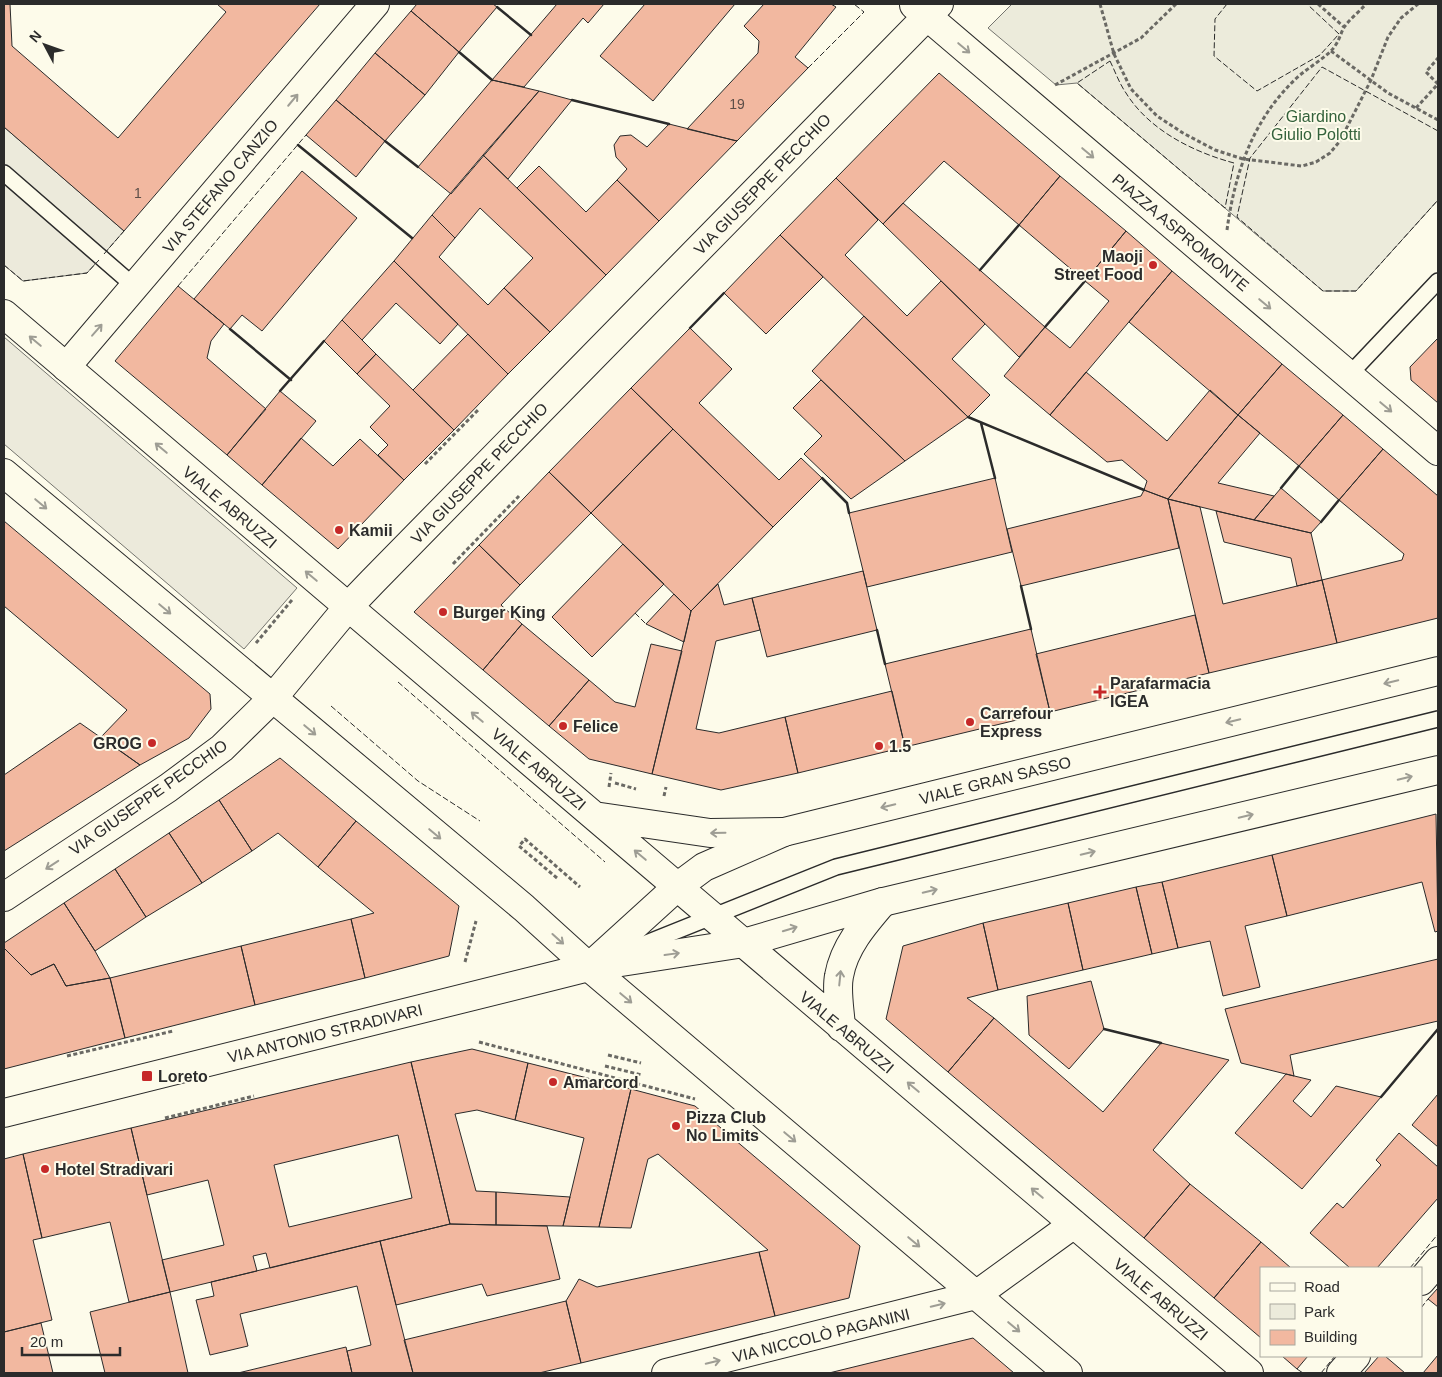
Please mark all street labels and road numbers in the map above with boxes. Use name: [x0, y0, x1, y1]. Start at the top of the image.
street label: VIA GIUSEPPE PECCHIO: [691, 111, 834, 258]
street label: VIA STEFANO CANZIO: [160, 116, 281, 256]
street label: PIAZZA ASPROMONTE: [1109, 170, 1252, 294]
street label: VIA GIUSEPPE PECCHIO: [408, 400, 551, 547]
street label: VIALE ABRUZZI: [179, 463, 280, 552]
street label: VIALE ABRUZZI: [488, 725, 589, 814]
street label: VIA GIUSEPPE PECCHIO: [66, 736, 230, 858]
street label: VIALE GRAN SASSO: [918, 753, 1073, 808]
street label: VIALE ABRUZZI: [796, 988, 897, 1077]
street label: VIA ANTONIO STRADIVARI: [226, 1001, 424, 1066]
street label: VIALE ABRUZZI: [1110, 1255, 1211, 1344]
street label: VIA NICCOLÒ PAGANINI: [731, 1304, 911, 1366]

